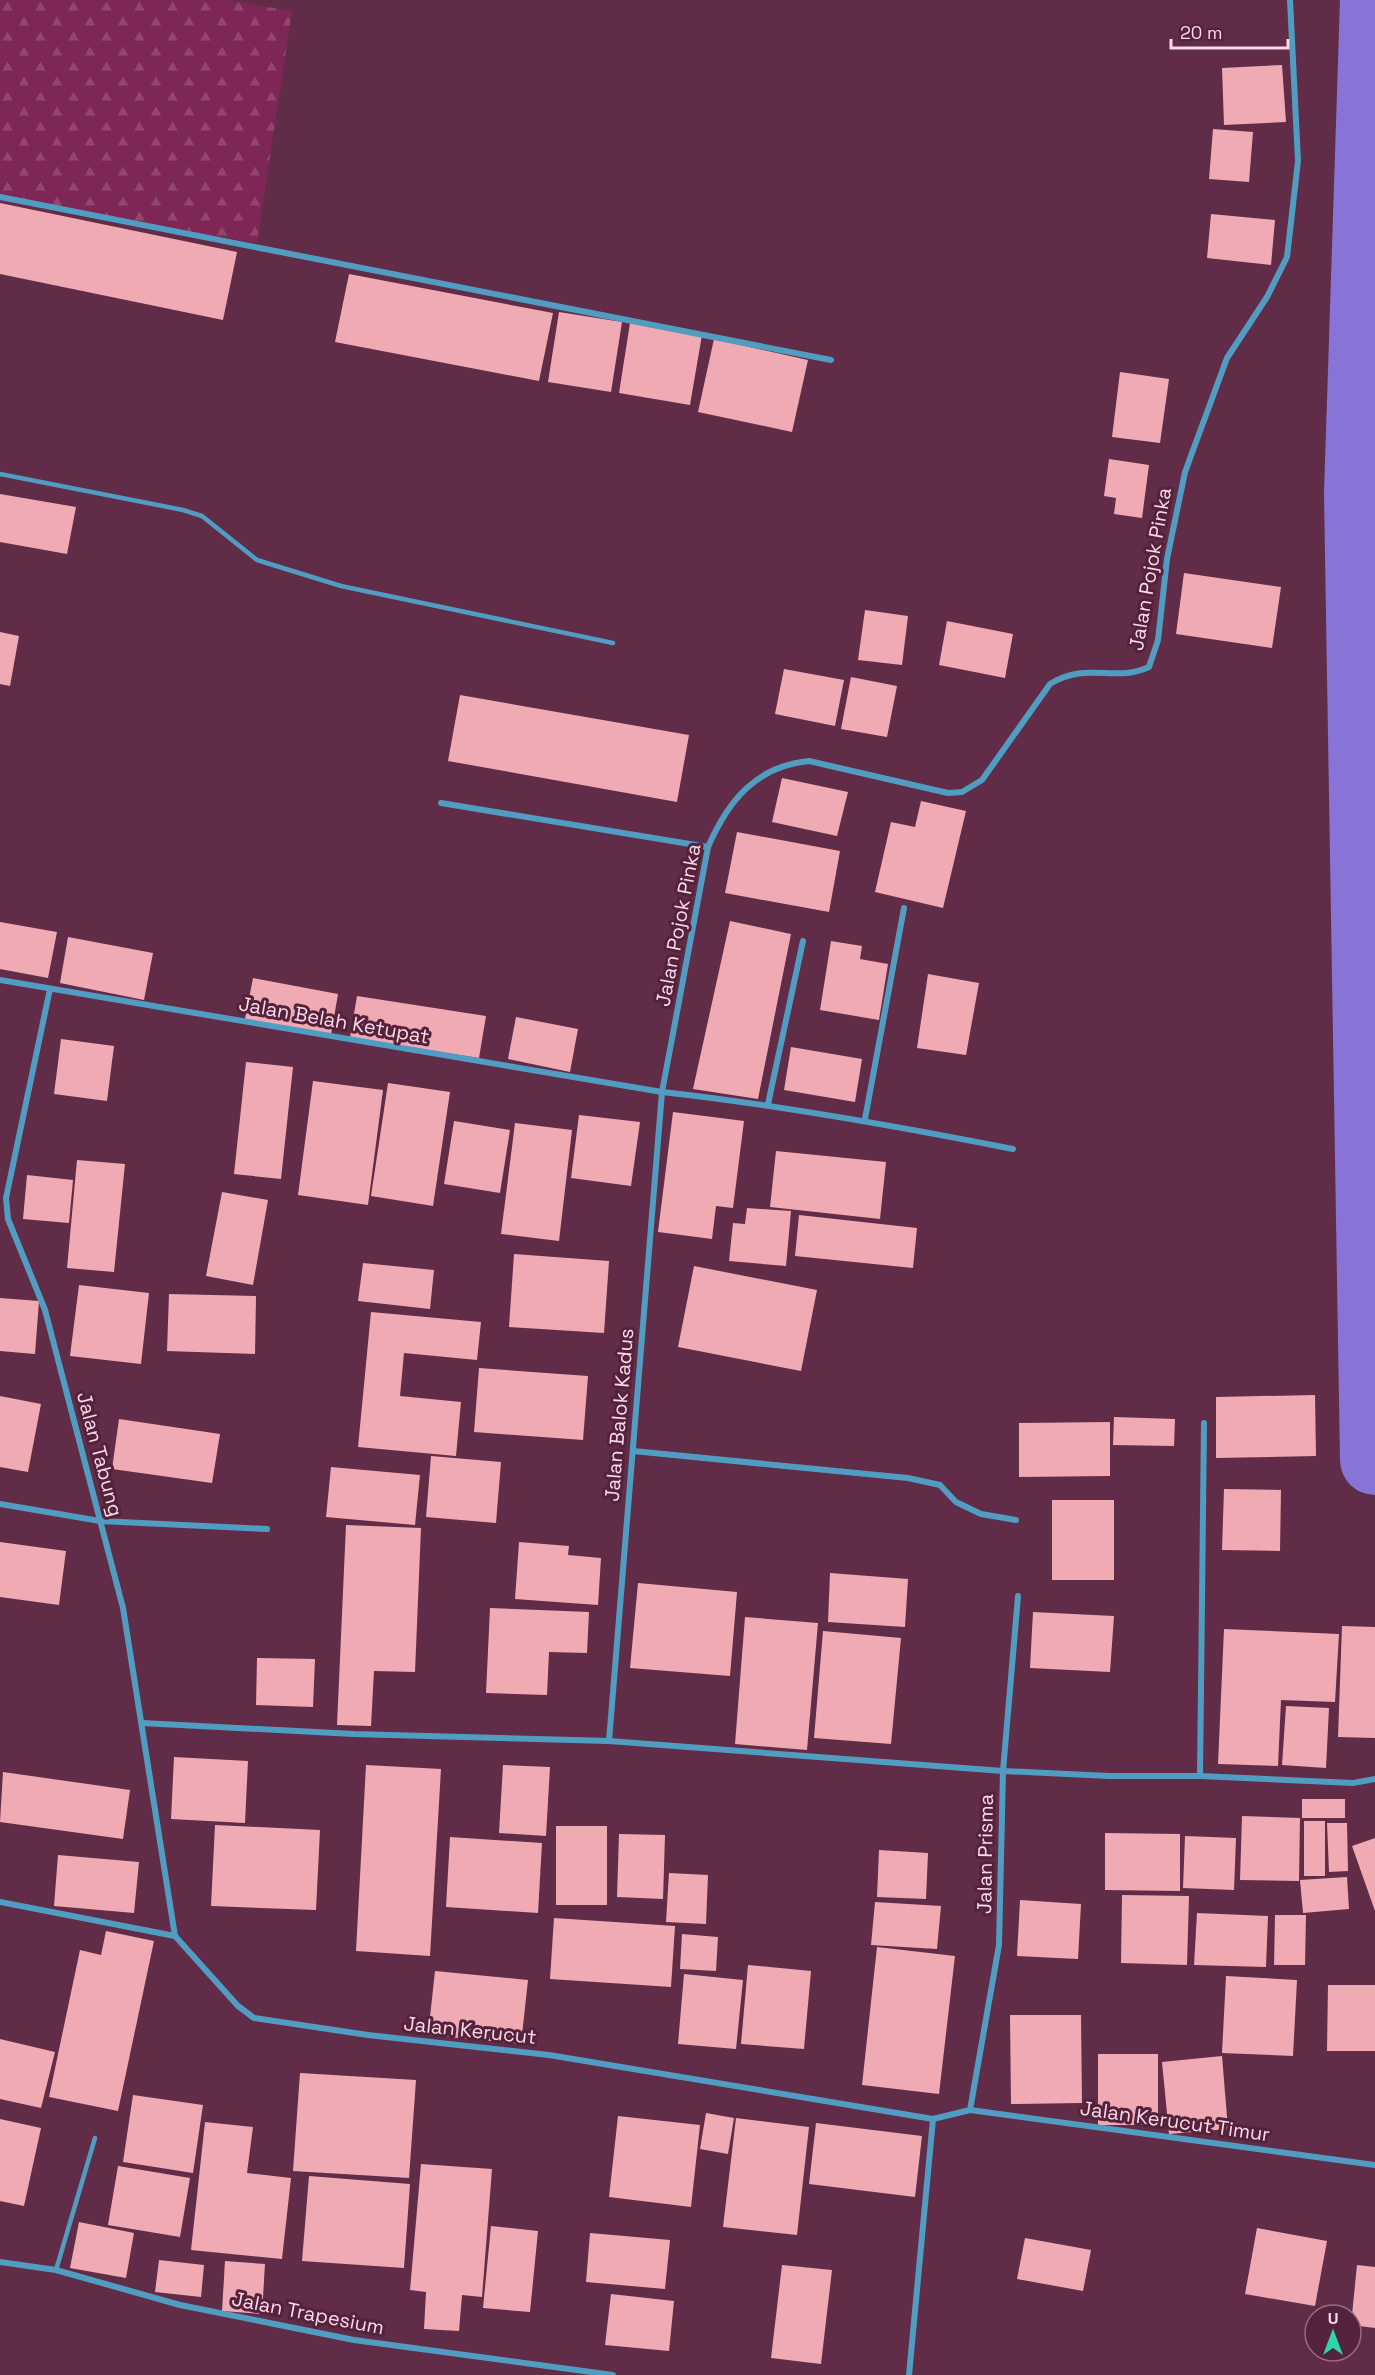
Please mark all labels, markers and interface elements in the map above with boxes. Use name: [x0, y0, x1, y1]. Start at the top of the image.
scale bar: [1171, 12, 1288, 50]
text: 20 m: [1180, 21, 1223, 44]
street label: Jalan Pojok Pinka: [1123, 485, 1177, 653]
street label: Jalan Pojok Pinka: [649, 841, 707, 1009]
street label: Jalan Belah Ketupat: [237, 990, 431, 1050]
street label: Jalan Balok Kadus: [598, 1327, 640, 1503]
street label: Jalan Tabung: [71, 1389, 129, 1519]
street label: Jalan Prisma: [971, 1794, 999, 1914]
street label: Jalan Kerucut: [402, 2010, 538, 2050]
street label: Jalan Kerucut Timur: [1078, 2095, 1272, 2147]
street label: Jalan Trapesium: [230, 2285, 386, 2341]
north arrow: [1303, 2303, 1363, 2363]
text: U: [1328, 2308, 1338, 2329]

